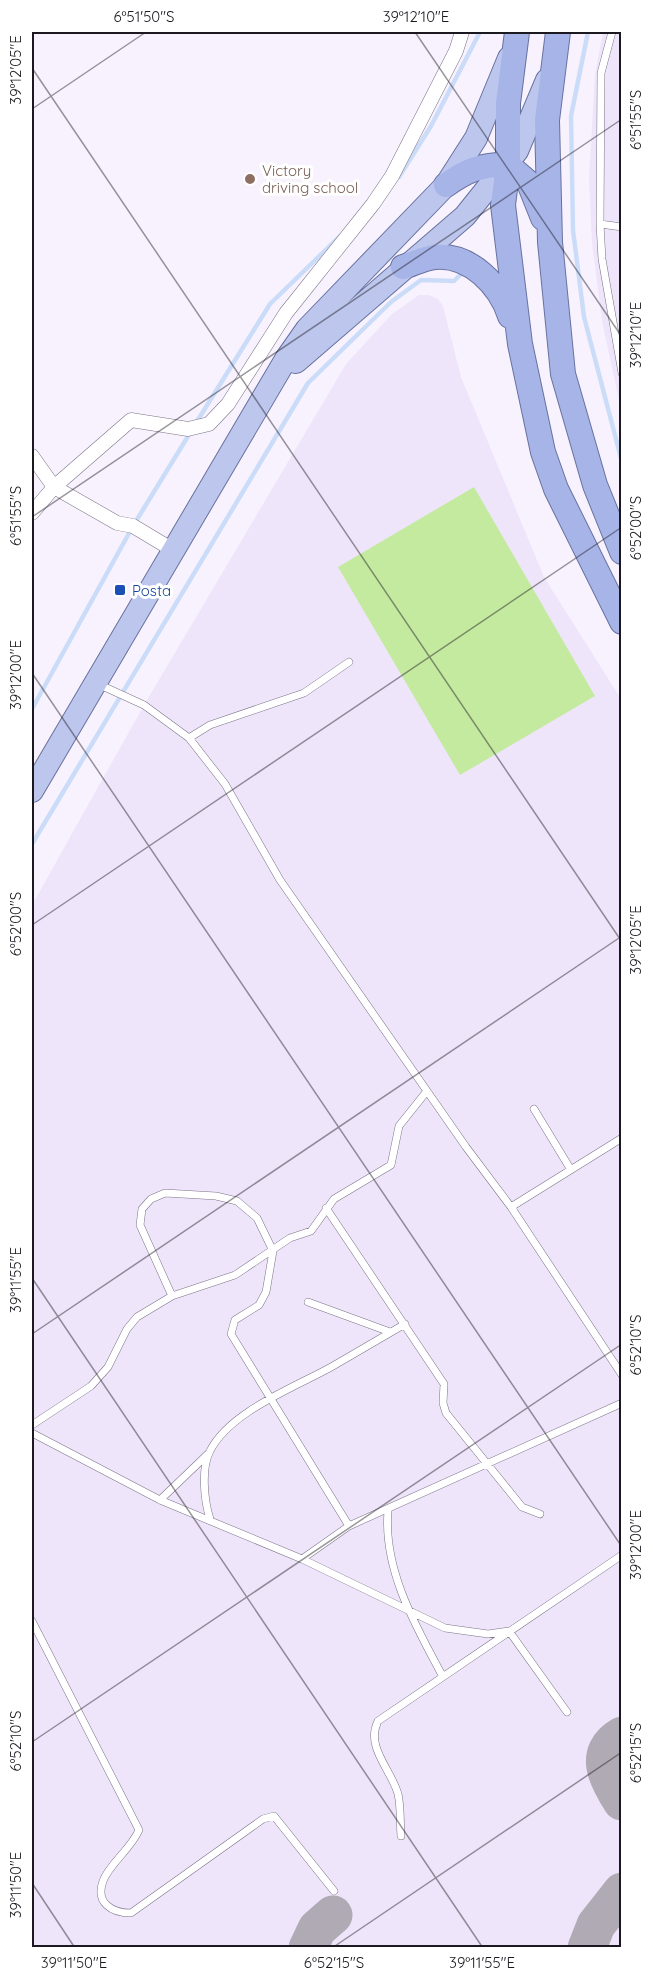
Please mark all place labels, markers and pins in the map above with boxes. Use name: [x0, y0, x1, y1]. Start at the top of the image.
place label: Victory driving school: [262, 161, 358, 197]
marker: Victory driving school: [243, 172, 257, 186]
place label: Posta: [132, 581, 171, 600]
marker: Posta: [113, 583, 127, 597]

